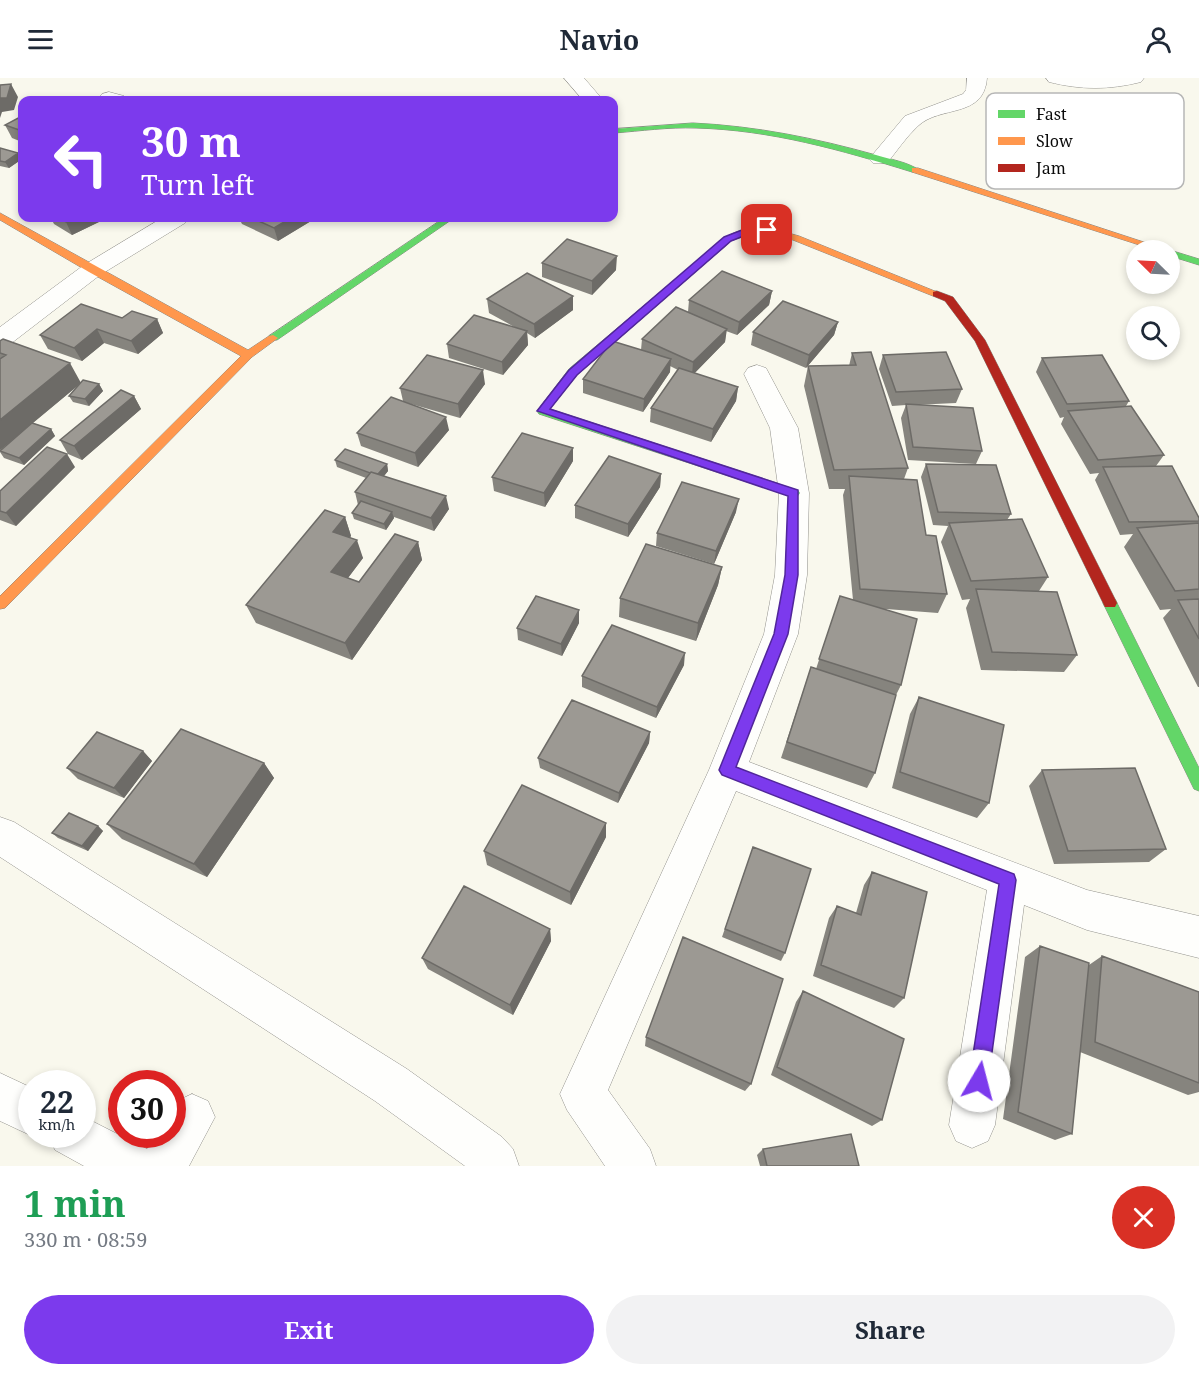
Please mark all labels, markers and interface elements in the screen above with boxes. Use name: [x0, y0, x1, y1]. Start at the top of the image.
text: Navio: [560, 21, 639, 58]
icon: menu: [24, 23, 57, 56]
icon: person: [1142, 23, 1175, 56]
legend: [986, 93, 1184, 189]
text: Fast: [1036, 103, 1067, 125]
text: 30 m: [141, 112, 241, 169]
icon: left: [42, 120, 120, 198]
text: Slow: [1036, 130, 1073, 152]
text: Jam: [1035, 157, 1066, 179]
text: Turn left: [141, 166, 254, 203]
pin: [741, 204, 792, 255]
icon: arrive: [750, 213, 783, 246]
north arrow: [1126, 240, 1180, 294]
map controls: [1126, 240, 1180, 360]
button: search: [1126, 306, 1180, 360]
position arrow: [947, 1049, 1011, 1113]
speed limit sign: 30: [108, 1070, 186, 1148]
text: 22: [40, 1081, 74, 1122]
text: km/h: [39, 1114, 75, 1134]
text: 1 min: [24, 1179, 126, 1228]
button: close: [1112, 1186, 1175, 1249]
text: 330 m · 08:59: [24, 1226, 147, 1253]
button: Exit: [24, 1295, 594, 1364]
button: Share: [606, 1295, 1175, 1364]

